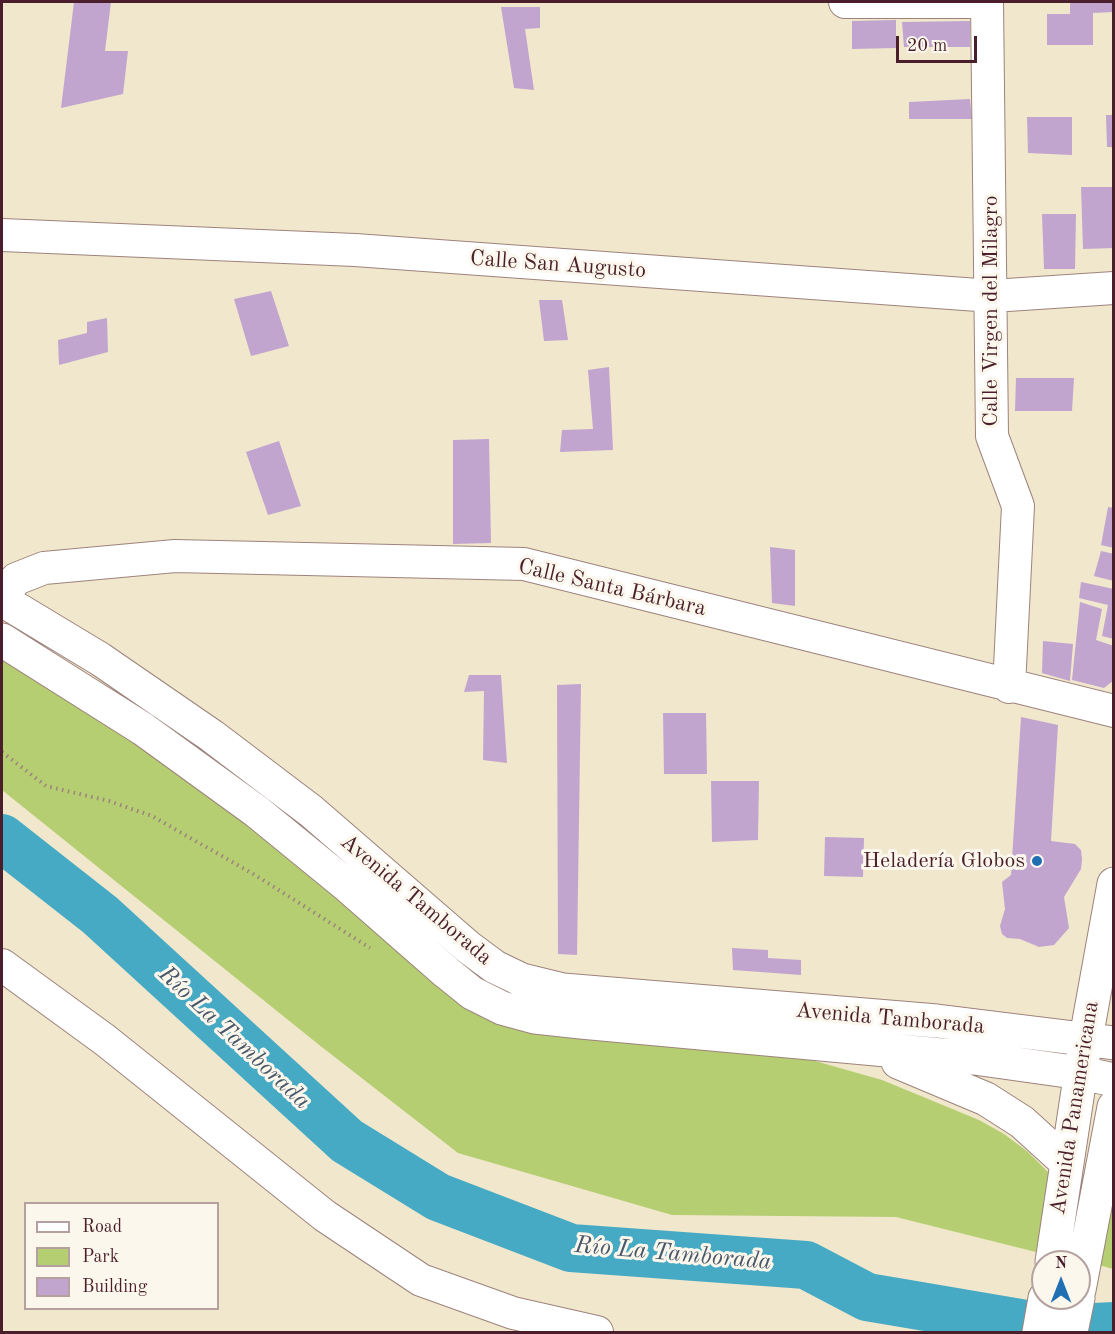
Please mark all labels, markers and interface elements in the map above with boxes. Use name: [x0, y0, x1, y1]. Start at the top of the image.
scale bar: [899, 24, 980, 62]
text: 20 m: [907, 37, 947, 55]
street label: Calle Virgen del Milagro: [978, 195, 1004, 427]
street label: Calle San Augusto: [469, 246, 647, 284]
street label: Calle Santa Bárbara: [516, 554, 708, 622]
street label: Avenida Tamborada: [335, 829, 497, 971]
place label: Heladería Globos: [863, 848, 1025, 874]
marker: Heladería Globos: [1030, 854, 1044, 868]
water label: Río La Tamborada: [152, 960, 316, 1116]
street label: Avenida Tamborada: [794, 998, 986, 1040]
street label: Avenida Panamericana: [1045, 999, 1105, 1217]
legend: [24, 1202, 219, 1310]
text: Road: [82, 1218, 122, 1236]
water label: Río La Tamborada: [573, 1231, 773, 1277]
text: Park: [82, 1248, 119, 1266]
north arrow: [1031, 1250, 1091, 1310]
text: N: [1055, 1256, 1067, 1272]
text: Building: [82, 1278, 147, 1296]

